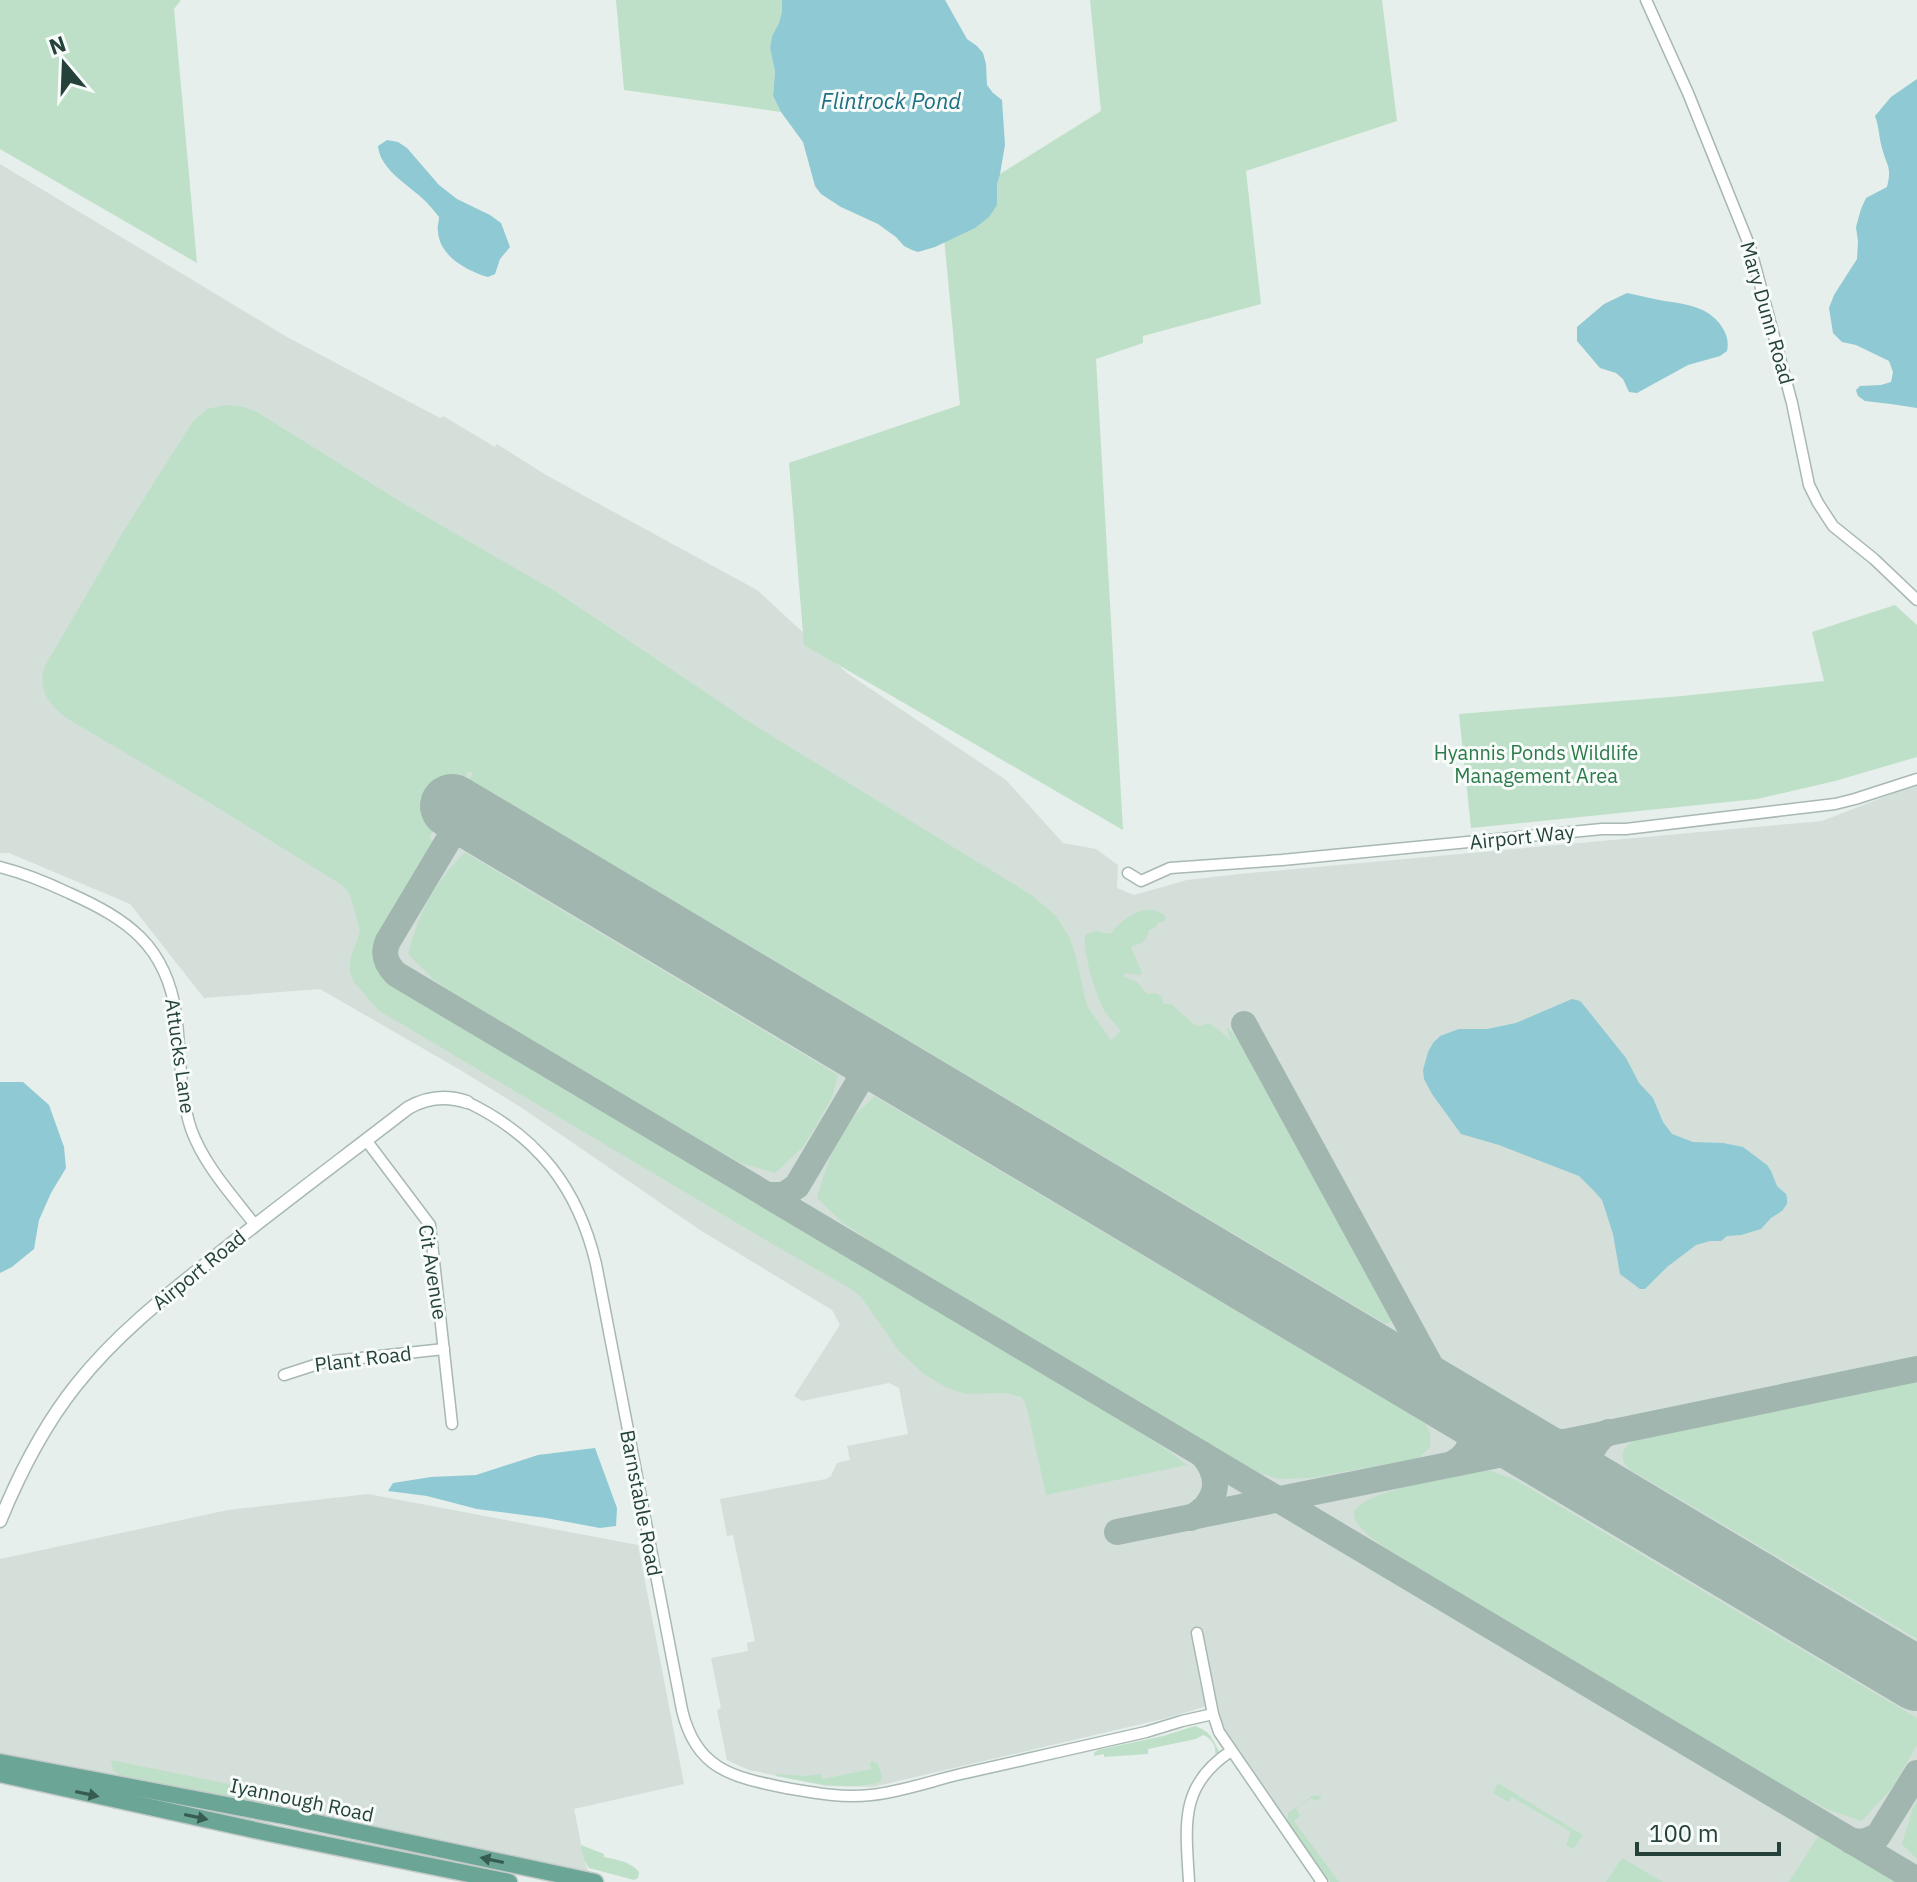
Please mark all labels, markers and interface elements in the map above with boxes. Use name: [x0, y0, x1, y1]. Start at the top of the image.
north arrow: [24, 24, 104, 104]
text: N: [45, 28, 70, 61]
water label: Flintrock Pond: [821, 86, 961, 115]
street label: Mary Dunn Road: [1734, 238, 1801, 387]
park label: Hyannis Ponds Wildlife Management Area: [1434, 739, 1638, 789]
street label: Airport Way: [1468, 818, 1576, 855]
street label: Attucks Lane: [159, 997, 202, 1115]
street label: Cit Avenue: [413, 1222, 454, 1321]
street label: Airport Road: [146, 1224, 251, 1316]
street label: Plant Road: [313, 1339, 413, 1378]
street label: Barnstable Road: [614, 1427, 669, 1578]
street label: Iyannough Road: [228, 1771, 376, 1828]
one-way arrow: [75, 1788, 100, 1801]
scale bar: [1637, 1806, 1779, 1856]
one-way arrow: [184, 1811, 209, 1824]
text: 100 m: [1649, 1817, 1719, 1849]
one-way arrow: [479, 1853, 504, 1866]

